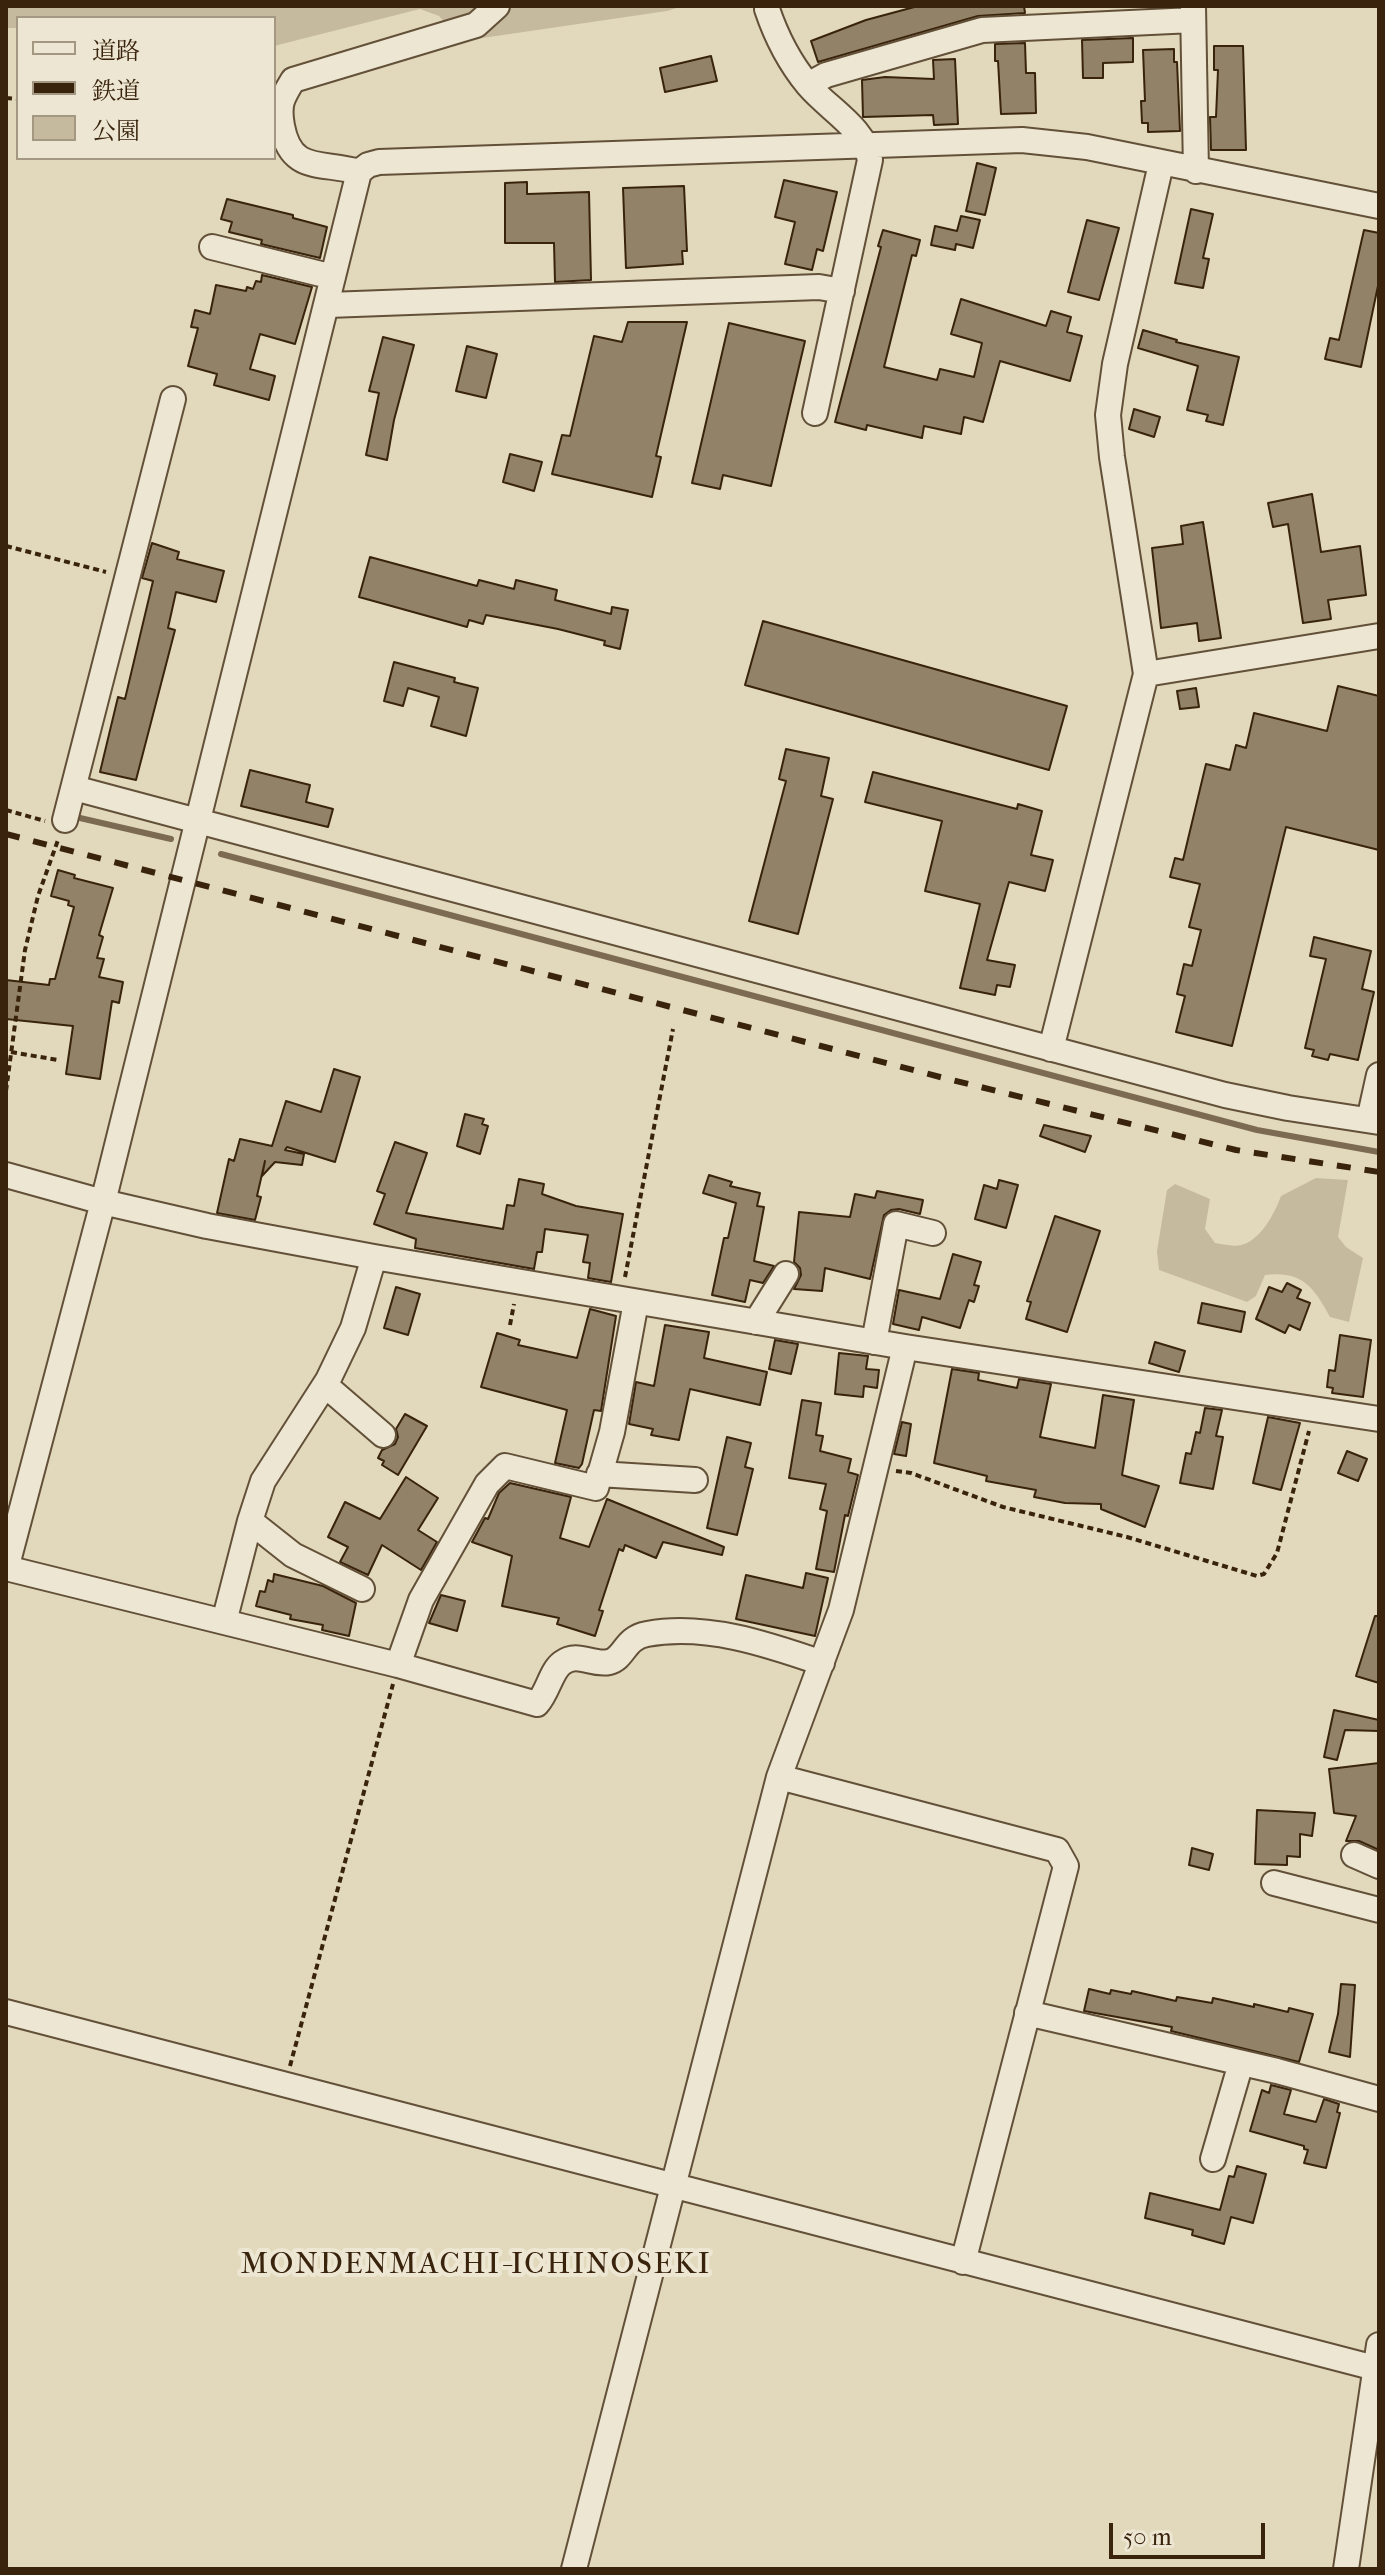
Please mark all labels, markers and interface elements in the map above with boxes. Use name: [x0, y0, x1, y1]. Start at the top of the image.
legend: [16, 16, 276, 160]
text: 道路: [92, 37, 140, 65]
text: 鉄道: [92, 77, 140, 105]
text: 公園: [92, 117, 140, 145]
district label: MONDENMACHI-ICHINOSEKI: [241, 2248, 711, 2284]
scale bar: [1113, 2507, 1269, 2557]
text: 50 m: [1123, 2523, 1172, 2551]

